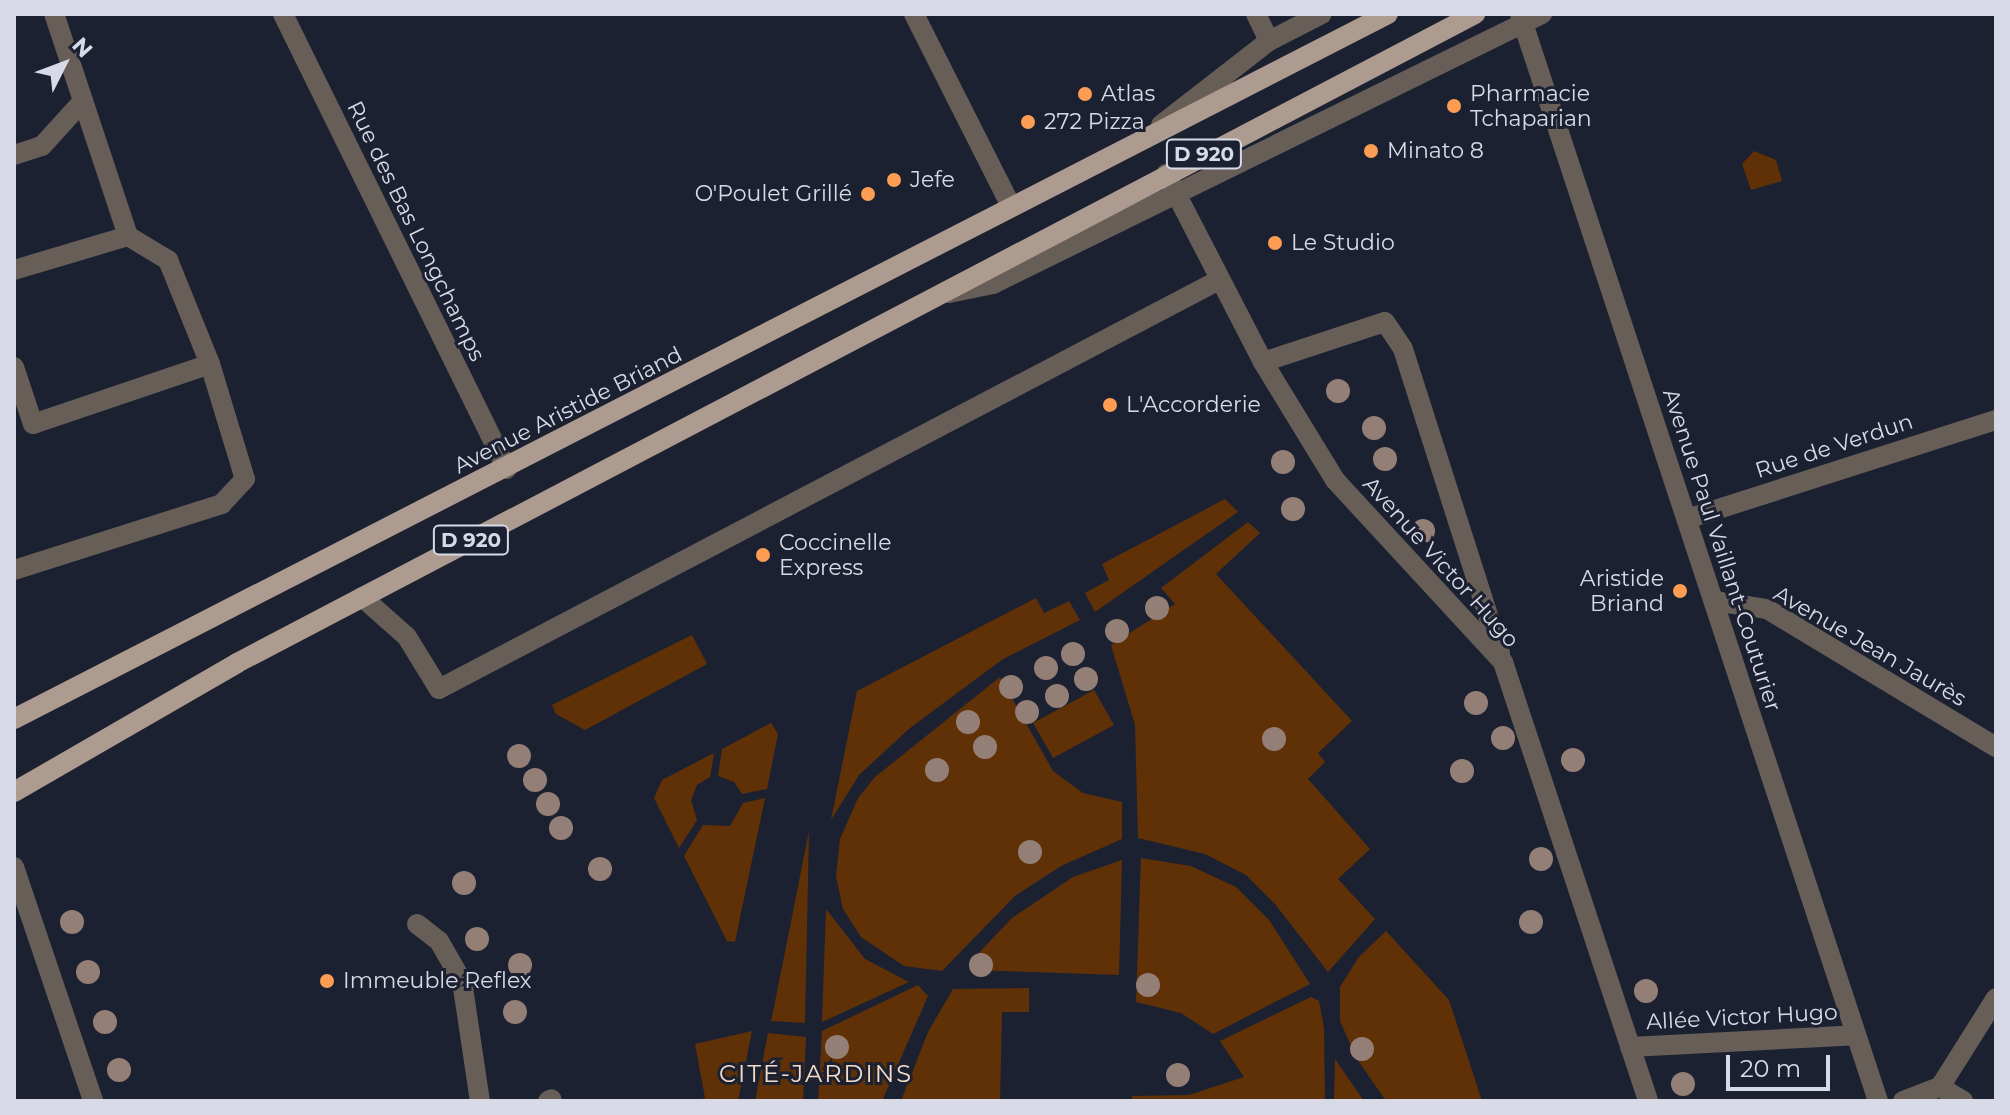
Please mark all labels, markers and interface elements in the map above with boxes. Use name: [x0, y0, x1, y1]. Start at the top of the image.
north arrow: [24, 24, 104, 104]
text: N: [66, 32, 98, 63]
place label: Pharmacie Tchaparian: [1470, 80, 1592, 132]
place label: Atlas: [1101, 81, 1155, 107]
marker: Atlas: [1076, 85, 1094, 103]
street label: Rue des Bas Longchamps: [341, 97, 491, 365]
marker: Pharmacie Tchaparian: [1445, 97, 1463, 115]
place label: 272 Pizza: [1044, 109, 1145, 135]
marker: 272 Pizza: [1019, 113, 1037, 131]
road number: D 920: [1164, 138, 1244, 170]
place label: Minato 8: [1387, 138, 1484, 164]
marker: Minato 8: [1362, 142, 1380, 160]
place label: Jefe: [910, 167, 955, 193]
marker: Jefe: [885, 171, 903, 189]
place label: O'Poulet Grillé: [695, 181, 852, 207]
marker: O'Poulet Grillé: [859, 185, 877, 203]
place label: Le Studio: [1291, 230, 1395, 256]
marker: Le Studio: [1266, 234, 1284, 252]
street label: Avenue Aristide Briand: [449, 341, 687, 479]
street label: Avenue Paul Vaillant-Couturier: [1657, 385, 1787, 715]
place label: L'Accorderie: [1126, 392, 1261, 418]
marker: L'Accorderie: [1101, 396, 1119, 414]
street label: Rue de Verdun: [1752, 408, 1916, 484]
street label: Avenue Victor Hugo: [1357, 471, 1525, 653]
road number: D 920: [431, 524, 511, 556]
place label: Coccinelle Express: [779, 529, 892, 580]
marker: Coccinelle Express: [754, 546, 772, 564]
place label: Aristide Briand: [1580, 565, 1664, 616]
street label: Avenue Jean Jaurès: [1769, 580, 1971, 712]
marker: Aristide Briand: [1671, 582, 1689, 600]
place label: Immeuble Reflex: [343, 968, 532, 994]
marker: Immeuble Reflex: [318, 972, 336, 990]
street label: Allée Victor Hugo: [1646, 999, 1838, 1035]
scale bar: [1730, 1039, 1834, 1089]
text: 20 m: [1740, 1054, 1801, 1083]
district label: CITÉ-JARDINS: [719, 1060, 913, 1088]

